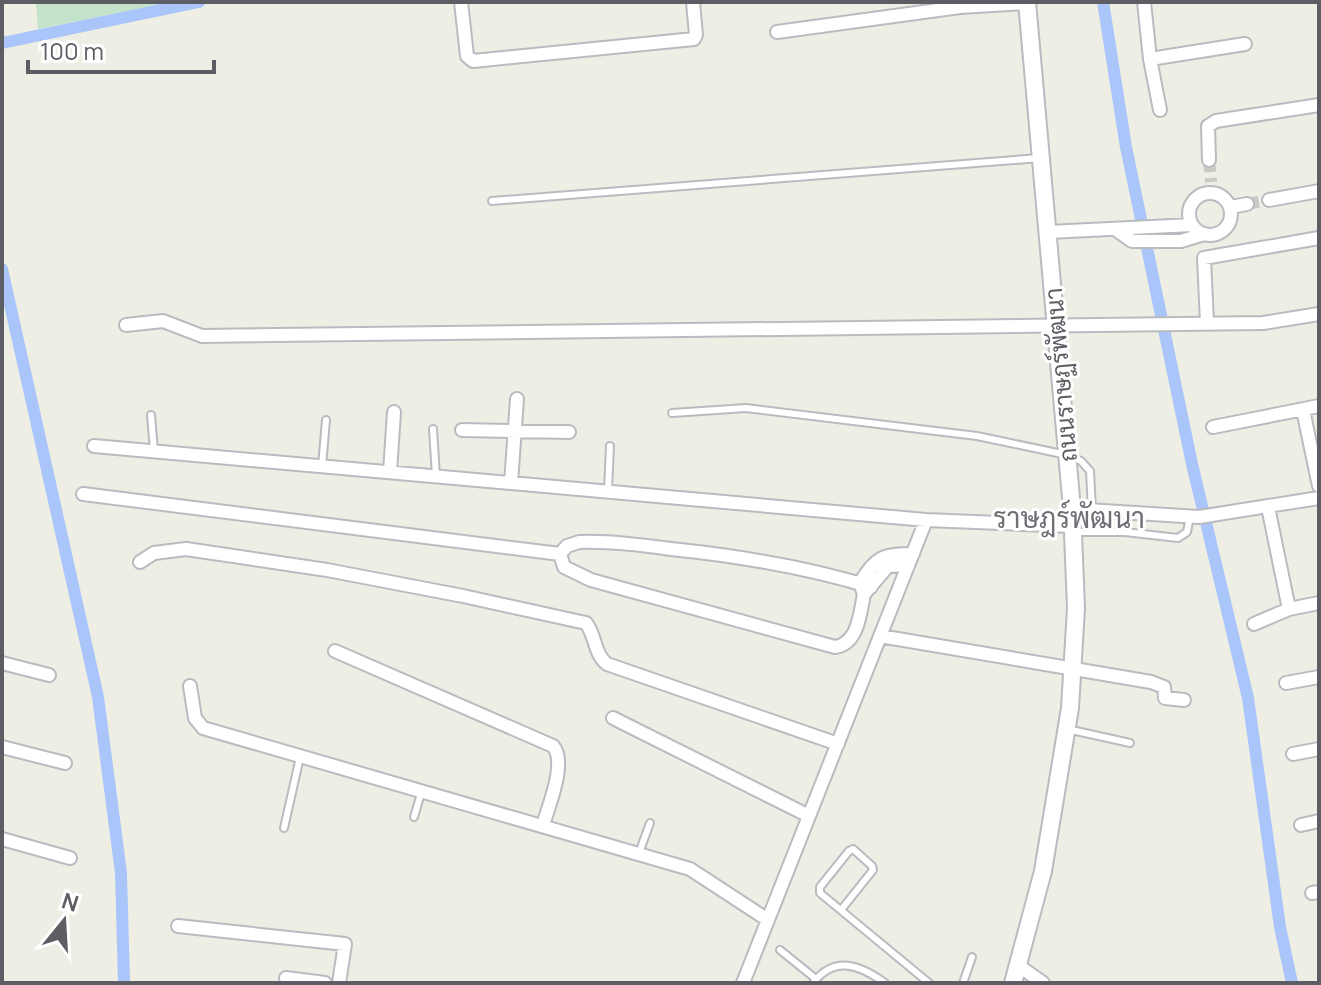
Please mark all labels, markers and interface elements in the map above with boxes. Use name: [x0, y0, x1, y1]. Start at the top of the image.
scale bar: [28, 24, 214, 74]
text: 100 m: [40, 34, 104, 67]
street label: ถนนราษฏร์พัฒนา: [1036, 287, 1085, 463]
district label: ราษฎร์พัฒนา: [993, 498, 1145, 538]
north arrow: [24, 881, 104, 961]
text: N: [58, 885, 82, 919]

